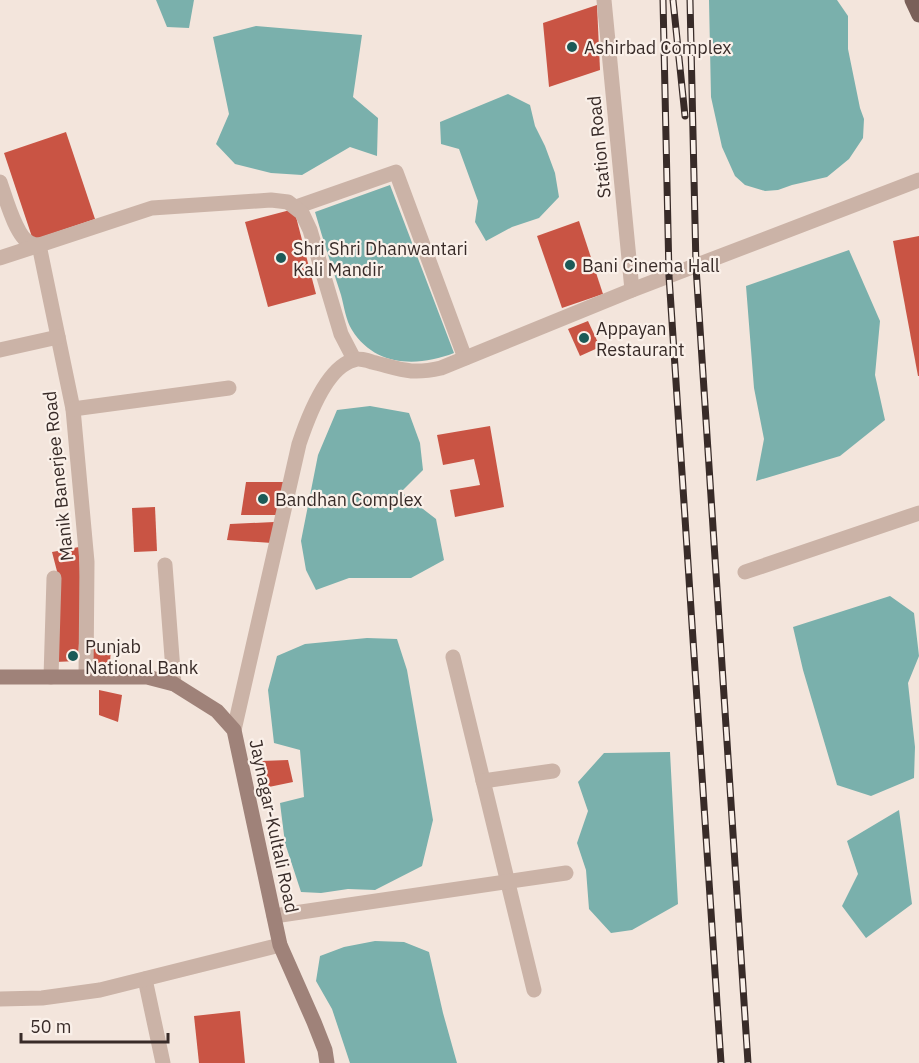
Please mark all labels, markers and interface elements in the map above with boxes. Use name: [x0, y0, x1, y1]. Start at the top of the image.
place label: Ashirbad Complex: [584, 36, 731, 59]
marker: Ashirbad Complex: [565, 40, 579, 54]
street label: Station Road: [582, 95, 616, 199]
place label: Shri Shri Dhanwantari Kali Mandir: [293, 237, 468, 281]
marker: Shri Shri Dhanwantari Kali Mandir: [274, 251, 288, 265]
place label: Bani Cinema Hall: [582, 254, 720, 277]
marker: Bani Cinema Hall: [563, 258, 577, 272]
place label: Appayan Restaurant: [596, 317, 685, 361]
marker: Appayan Restaurant: [577, 331, 591, 345]
street label: Manik Banerjee Road: [38, 390, 78, 562]
place label: Bandhan Complex: [275, 488, 422, 511]
marker: Bandhan Complex: [256, 492, 270, 506]
place label: Punjab National Bank: [85, 635, 199, 679]
marker: Punjab National Bank: [66, 649, 80, 663]
street label: Jaynagar-Kultali Road: [244, 737, 304, 915]
scale bar: [21, 1006, 168, 1044]
text: 50 m: [30, 1015, 72, 1038]

